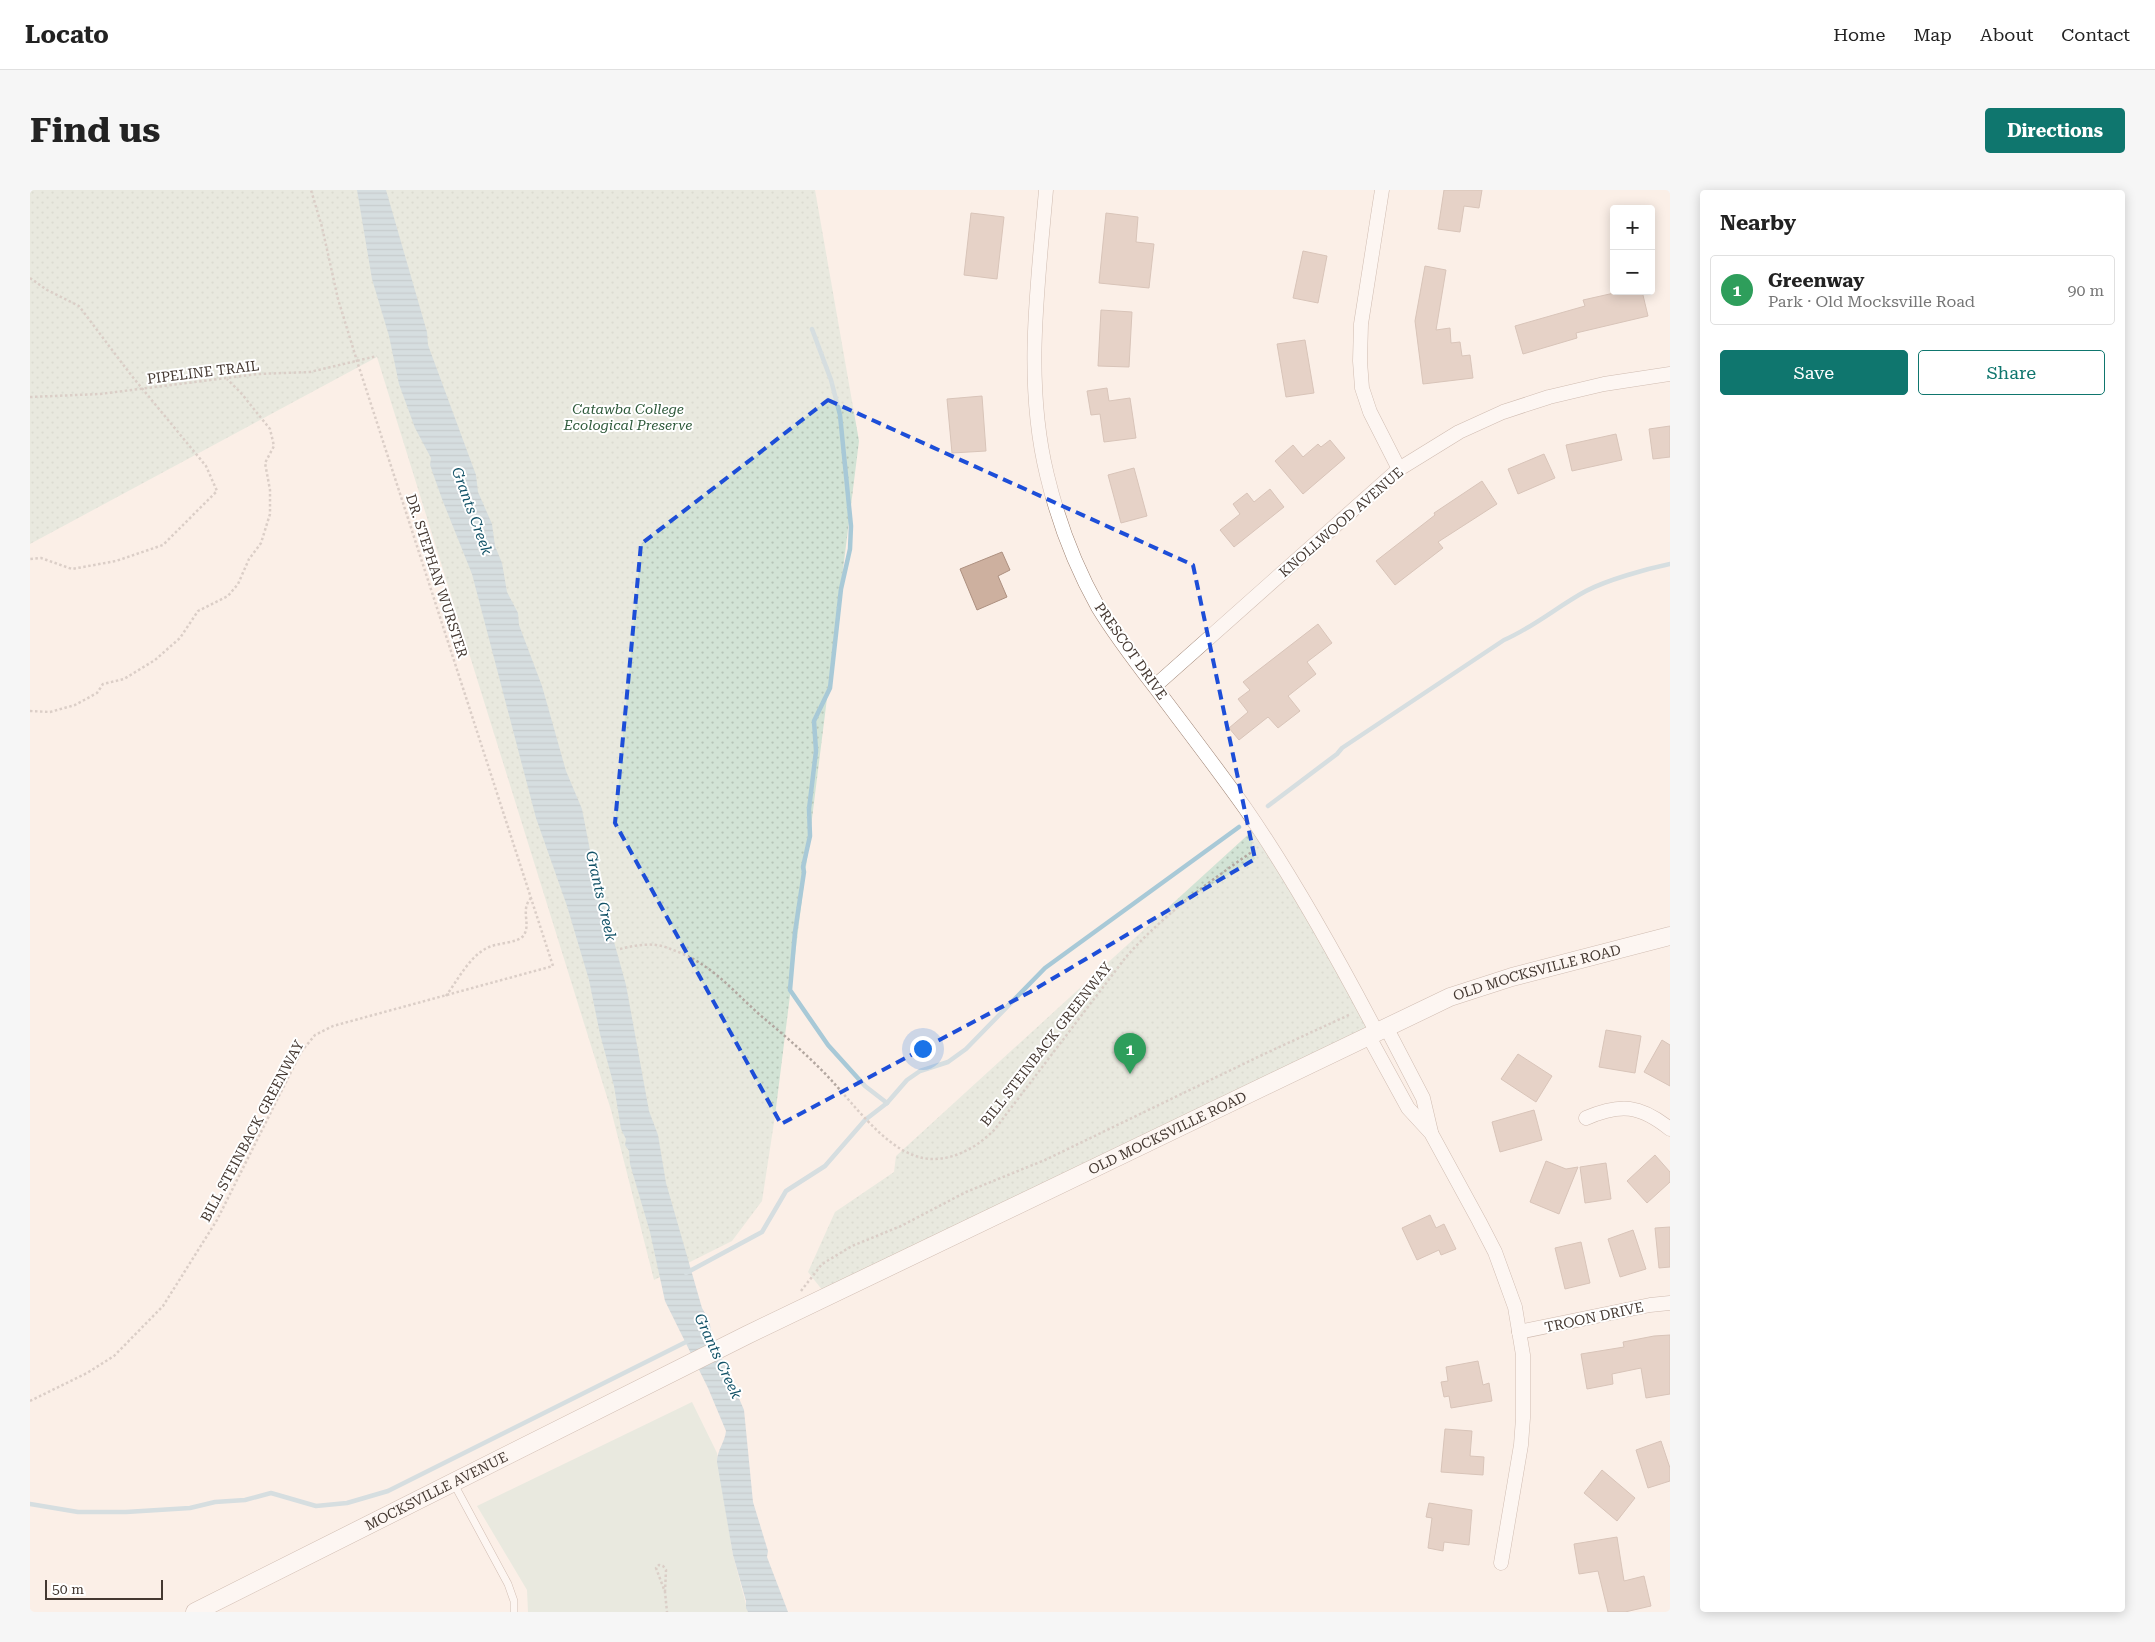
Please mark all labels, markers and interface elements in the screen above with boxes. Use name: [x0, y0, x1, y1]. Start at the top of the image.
text: Locato: [25, 21, 109, 49]
text: Home: [1833, 24, 1885, 45]
text: Map: [1913, 24, 1952, 45]
text: About: [1980, 24, 2033, 45]
text: Contact: [2061, 24, 2130, 45]
button: Directions: [1985, 108, 2125, 153]
text: Find us: [30, 110, 160, 151]
map controls: [1610, 205, 1655, 295]
button: +: [1610, 205, 1655, 250]
text: Nearby: [1720, 211, 1796, 235]
button: −: [1610, 250, 1655, 295]
text: Greenway: [1768, 269, 1864, 292]
text: 1: [1733, 281, 1741, 300]
text: 90 m: [2067, 281, 2104, 300]
text: Park · Old Mocksville Road: [1768, 292, 1975, 311]
button: Save: [1720, 350, 1908, 395]
button: Share: [1918, 350, 2105, 395]
street label: PIPELINE TRAIL: [146, 357, 260, 387]
park label: Catawba College Ecological Preserve: [563, 401, 692, 433]
street label: KNOLLWOOD AVENUE: [1276, 464, 1406, 580]
water label: Grants Creek: [448, 465, 496, 558]
street label: DR. STEPHAN WURSTER: [403, 492, 471, 660]
street label: PRESCOT DRIVE: [1092, 599, 1170, 703]
water label: Grants Creek: [582, 849, 620, 944]
street label: OLD MOCKSVILLE ROAD: [1451, 941, 1623, 1004]
street label: BILL STEINBACK GREENWAY: [977, 959, 1115, 1129]
pin: 1: [1114, 1033, 1146, 1074]
your location: [910, 1036, 936, 1062]
street label: BILL STEINBACK GREENWAY: [197, 1037, 307, 1225]
street label: OLD MOCKSVILLE ROAD: [1086, 1088, 1249, 1178]
street label: TROON DRIVE: [1543, 1299, 1645, 1335]
water label: Grants Creek: [690, 1311, 746, 1402]
street label: MOCKSVILLE AVENUE: [362, 1448, 510, 1533]
scale bar: [45, 1577, 162, 1600]
text: 50 m: [52, 1581, 84, 1597]

